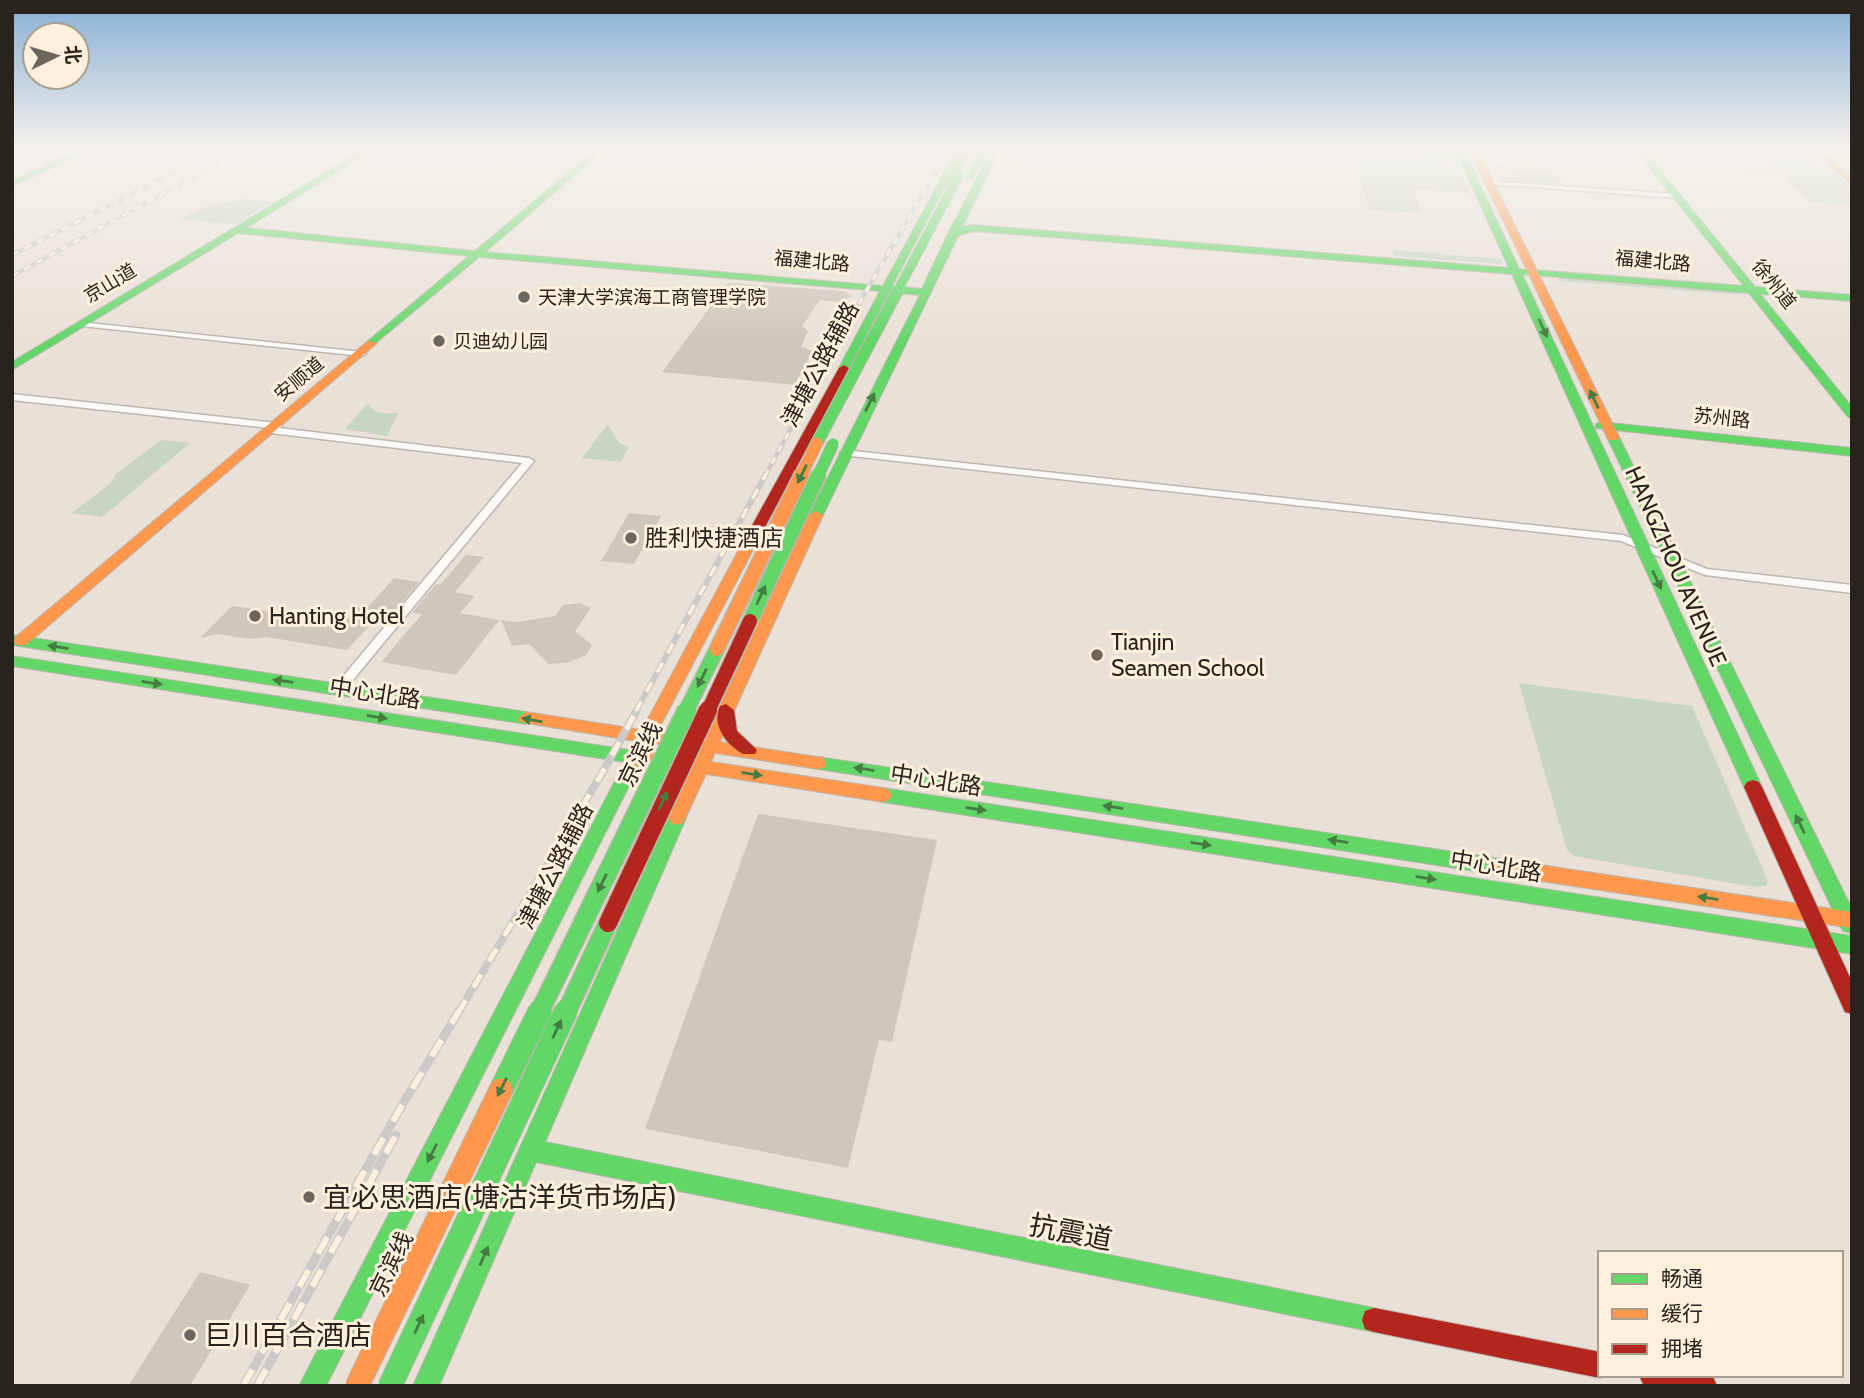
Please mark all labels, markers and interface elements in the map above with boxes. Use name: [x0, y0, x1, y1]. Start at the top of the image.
north arrow: [21, 21, 91, 91]
text: 北: [60, 44, 85, 65]
street label: 福建北路: [773, 246, 851, 276]
street label: 福建北路: [1614, 246, 1692, 276]
street label: 徐州道: [1747, 255, 1801, 313]
street label: 京山道: [80, 258, 140, 308]
place label: 天津大学滨海工商管理学院: [538, 286, 766, 309]
marker: 天津大学滨海工商管理学院: [516, 289, 532, 305]
street label: 津塘公路辅路: [775, 297, 865, 431]
one-way arrow: [1537, 318, 1549, 338]
place label: 贝迪幼儿园: [453, 330, 548, 353]
marker: 贝迪幼儿园: [431, 333, 447, 349]
street label: 安顺道: [270, 352, 328, 406]
one-way arrow: [1589, 389, 1600, 409]
one-way arrow: [865, 392, 876, 412]
street label: 苏州路: [1692, 404, 1752, 432]
street label: HANGZHOU AVENUE: [1619, 462, 1733, 670]
one-way arrow: [796, 464, 807, 484]
place label: 胜利快捷酒店: [645, 524, 783, 552]
marker: 胜利快捷酒店: [623, 530, 639, 546]
one-way arrow: [1652, 570, 1663, 591]
one-way arrow: [755, 585, 766, 605]
place label: Hanting Hotel: [269, 602, 405, 630]
marker: Hanting Hotel: [247, 608, 263, 624]
place label: Tianjin Seamen School: [1111, 628, 1265, 682]
one-way arrow: [47, 641, 69, 652]
marker: Tianjin Seamen School: [1089, 647, 1105, 663]
one-way arrow: [696, 668, 708, 688]
street label: 中心北路: [327, 672, 423, 714]
one-way arrow: [272, 675, 294, 686]
one-way arrow: [141, 678, 163, 689]
one-way arrow: [366, 712, 388, 723]
one-way arrow: [521, 714, 543, 725]
street label: 京滨线: [612, 717, 668, 791]
street label: 中心北路: [888, 759, 984, 801]
one-way arrow: [853, 763, 875, 774]
one-way arrow: [741, 769, 763, 780]
one-way arrow: [657, 791, 669, 811]
street label: 津塘公路辅路: [511, 798, 599, 934]
one-way arrow: [1102, 801, 1124, 812]
one-way arrow: [966, 804, 988, 815]
one-way arrow: [1795, 814, 1806, 834]
one-way arrow: [1327, 836, 1349, 847]
one-way arrow: [1190, 839, 1212, 850]
street label: 中心北路: [1448, 845, 1544, 887]
one-way arrow: [597, 873, 608, 893]
one-way arrow: [1415, 873, 1437, 884]
one-way arrow: [1697, 892, 1719, 903]
one-way arrow: [551, 1019, 563, 1039]
one-way arrow: [497, 1077, 508, 1097]
one-way arrow: [426, 1144, 438, 1163]
place label: 宜必思酒店(塘沽洋货市场店): [323, 1180, 677, 1214]
marker: 宜必思酒店(塘沽洋货市场店): [301, 1189, 317, 1205]
street label: 抗震道: [1027, 1207, 1115, 1257]
street label: 京滨线: [363, 1227, 419, 1301]
one-way arrow: [479, 1246, 490, 1267]
legend: [1598, 1251, 1843, 1377]
text: 畅通: [1661, 1266, 1703, 1291]
text: 缓行: [1661, 1301, 1703, 1326]
one-way arrow: [413, 1314, 424, 1334]
place label: 巨川百合酒店: [204, 1318, 372, 1352]
marker: 巨川百合酒店: [182, 1327, 198, 1343]
text: 拥堵: [1661, 1336, 1703, 1361]

